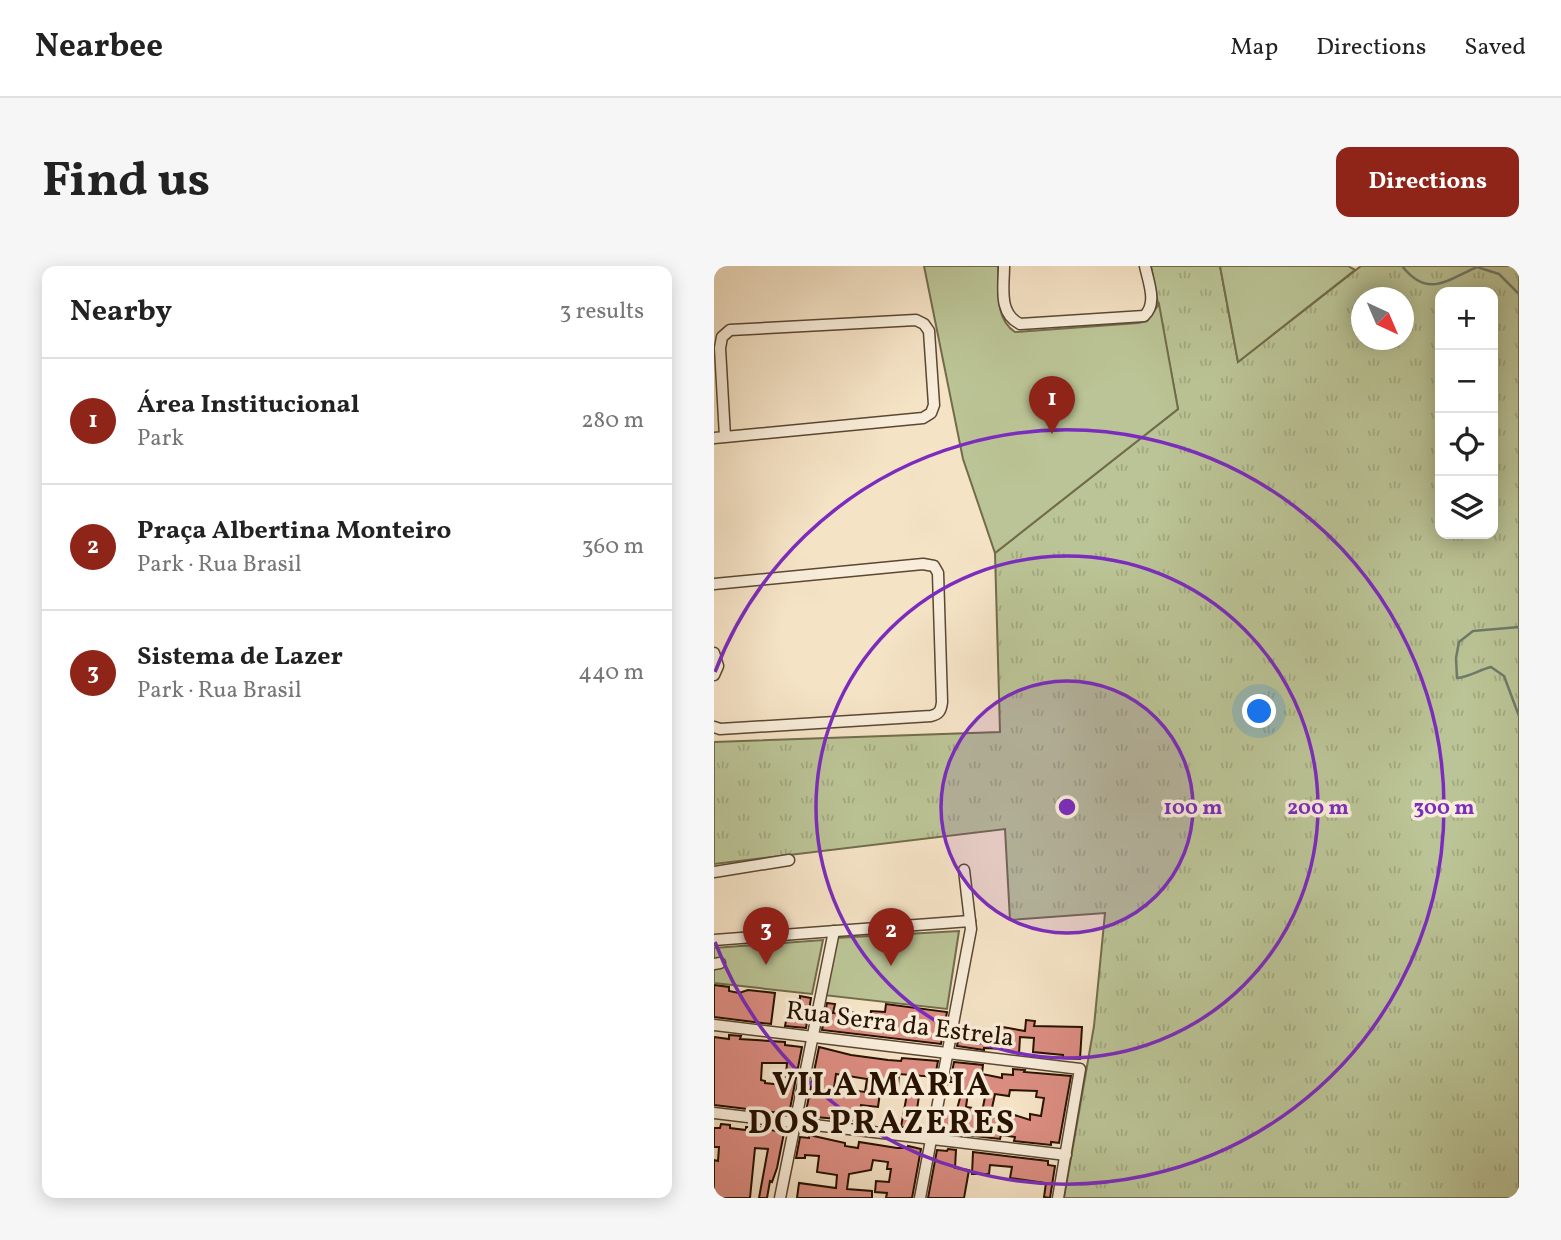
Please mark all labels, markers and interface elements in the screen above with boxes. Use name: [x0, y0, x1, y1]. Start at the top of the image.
text: Nearbee: [35, 25, 163, 71]
text: Map: [1230, 31, 1278, 65]
text: Directions: [1316, 31, 1426, 65]
text: Saved: [1464, 31, 1526, 65]
button: Directions: [1336, 147, 1519, 217]
text: Find us: [42, 148, 210, 217]
north arrow: [1351, 287, 1414, 350]
map controls: [1435, 287, 1498, 539]
button: +: [1435, 287, 1498, 350]
text: Nearby: [70, 291, 172, 333]
text: 3 results: [559, 296, 644, 328]
button: −: [1435, 350, 1498, 413]
pin: 1: [1029, 376, 1075, 434]
text: Área Institucional: [137, 387, 360, 423]
text: 1: [88, 405, 98, 437]
text: 280 m: [581, 405, 644, 437]
button: locate: [1435, 413, 1498, 476]
text: Park: [137, 423, 184, 455]
button: layers: [1435, 476, 1498, 539]
text: Praça Albertina Monteiro: [137, 513, 451, 549]
text: 2: [87, 531, 99, 563]
text: 360 m: [582, 531, 644, 563]
text: Park · Rua Brasil: [137, 549, 302, 581]
text: Sistema de Lazer: [137, 639, 343, 675]
text: 3: [87, 657, 99, 689]
text: 440 m: [578, 657, 644, 689]
text: Park · Rua Brasil: [137, 675, 302, 707]
your location: [1242, 694, 1276, 728]
text: 100 m: [1163, 794, 1223, 823]
text: 200 m: [1287, 794, 1349, 823]
text: 300 m: [1414, 794, 1474, 823]
centre of rings: [1055, 795, 1079, 819]
pin: 3: [743, 907, 789, 965]
pin: 2: [868, 908, 914, 966]
street label: Rua Serra da Estrela: [784, 993, 1016, 1057]
district label: VILA MARIA DOS PRAZERES: [748, 1064, 1016, 1148]

